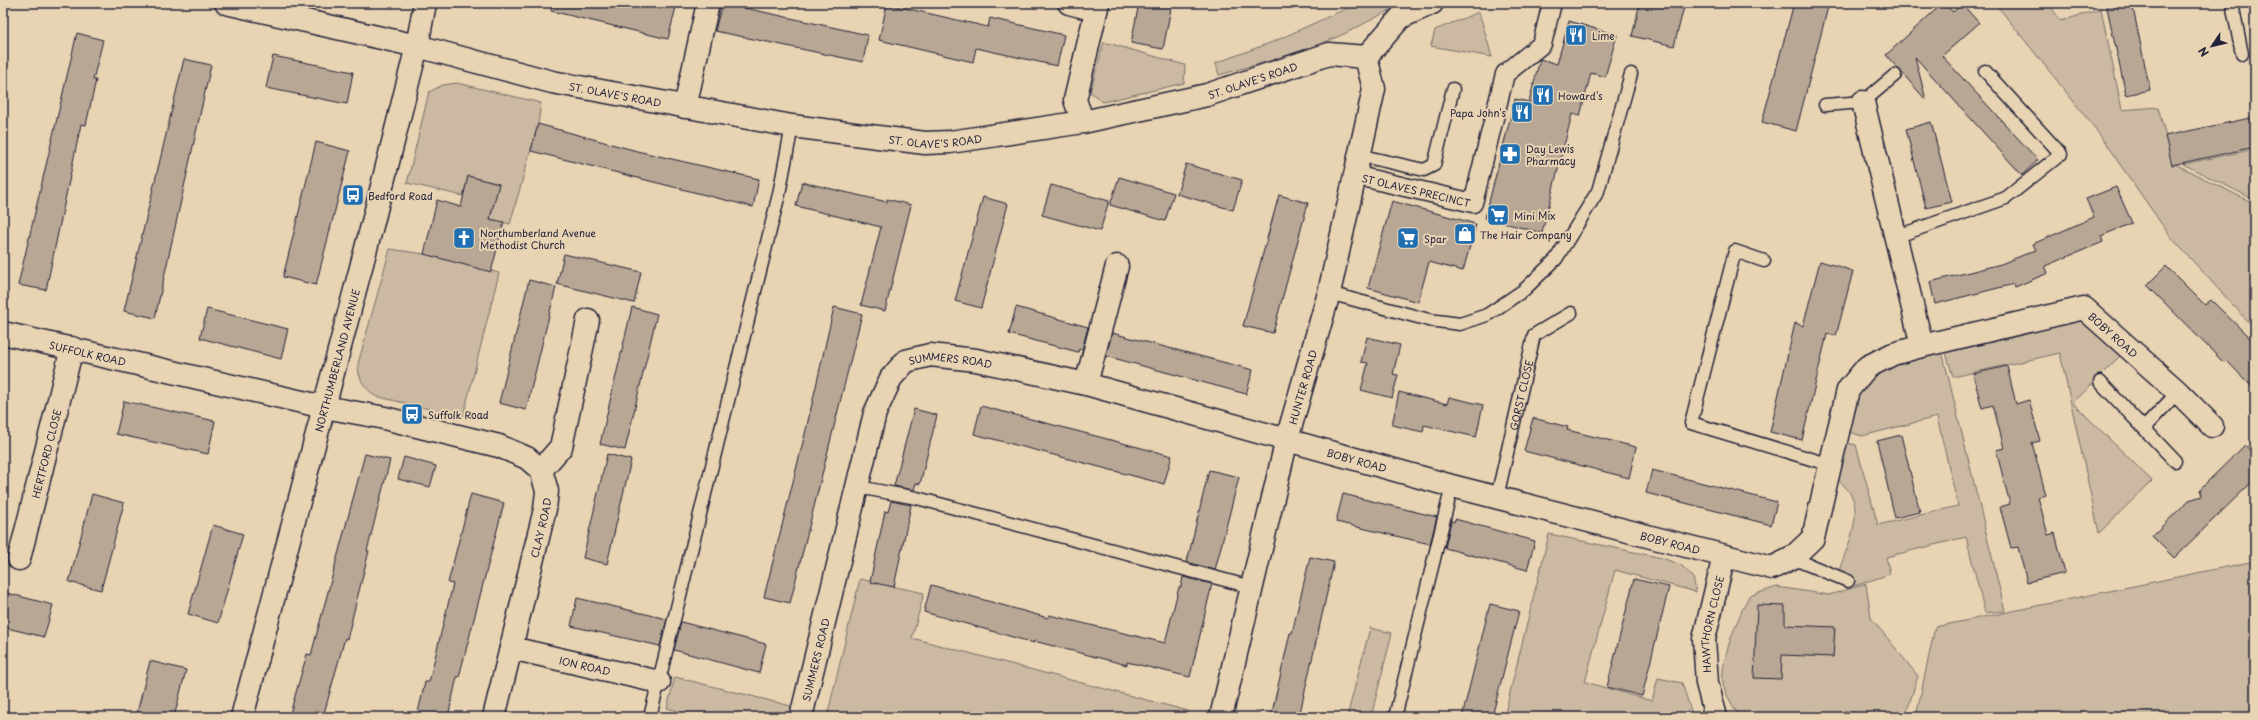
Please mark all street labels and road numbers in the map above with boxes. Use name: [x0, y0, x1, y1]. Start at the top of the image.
street label: ST. OLAVE'S ROAD: [1206, 58, 1299, 102]
street label: ST. OLAVE'S ROAD: [568, 78, 663, 109]
street label: ST. OLAVE'S ROAD: [888, 130, 983, 151]
street label: ST OLAVES PRECINCT: [1360, 170, 1472, 210]
street label: NORTHUMBERLAND AVENUE: [310, 287, 363, 433]
street label: BOBY ROAD: [2086, 308, 2141, 360]
street label: SUFFOLK ROAD: [48, 336, 128, 369]
street label: SUMMERS ROAD: [906, 347, 994, 371]
street label: HUNTER ROAD: [1284, 348, 1320, 426]
street label: GORST CLOSE: [1505, 358, 1536, 432]
street label: HERTFORD CLOSE: [27, 407, 64, 500]
street label: BOBY ROAD: [1325, 444, 1389, 475]
street label: CLAY ROAD: [526, 497, 554, 559]
street label: BOBY ROAD: [1639, 527, 1702, 557]
street label: HAWTHORN CLOSE: [1697, 574, 1727, 673]
street label: SUMMERS ROAD: [798, 616, 832, 703]
street label: ION ROAD: [558, 652, 612, 678]

